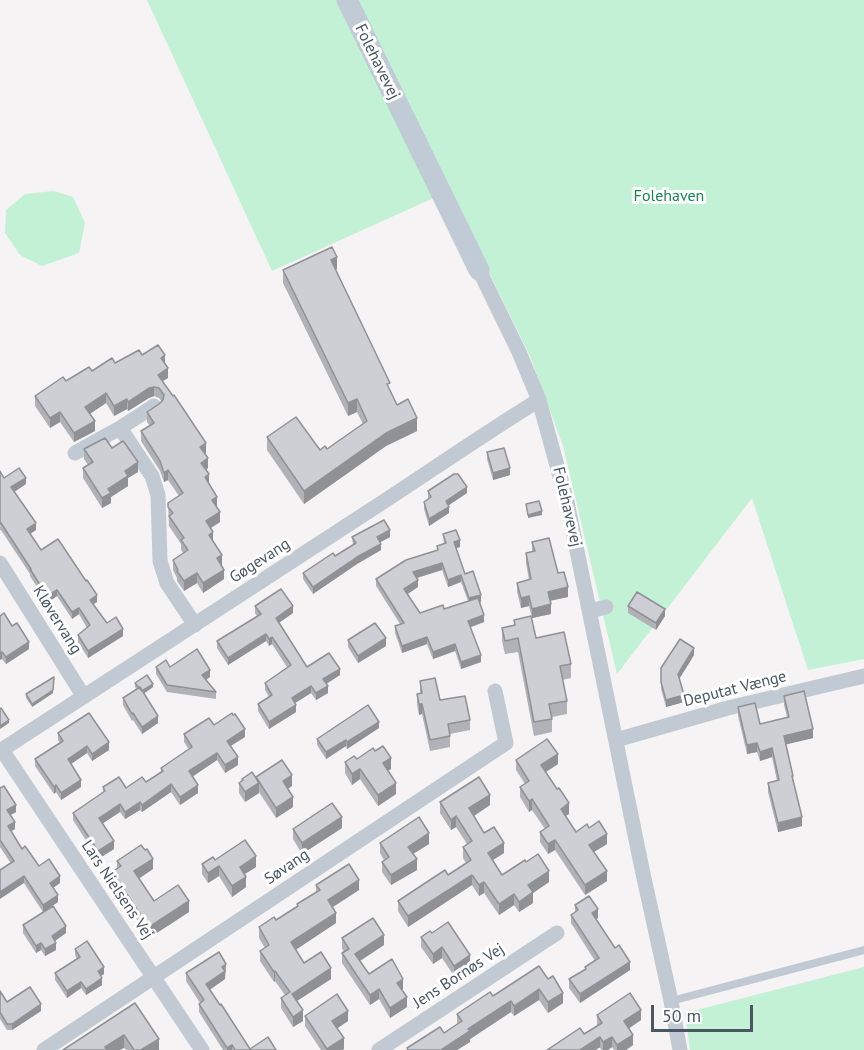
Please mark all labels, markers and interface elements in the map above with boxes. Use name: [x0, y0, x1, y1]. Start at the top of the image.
street label: Folehavevej: [350, 21, 404, 103]
park label: Folehaven: [634, 186, 704, 206]
street label: Folehavevej: [548, 465, 586, 549]
street label: Gøgevang: [226, 535, 294, 587]
street label: Kløvervang: [28, 582, 86, 658]
street label: Deputat Vænge: [682, 667, 788, 711]
street label: Lars Nielsens Vej: [77, 837, 157, 943]
street label: Søvang: [261, 845, 313, 889]
street label: Jens Bornøs Vej: [410, 939, 508, 1013]
scale bar: [654, 993, 756, 1031]
text: 50 m: [662, 1004, 701, 1027]

